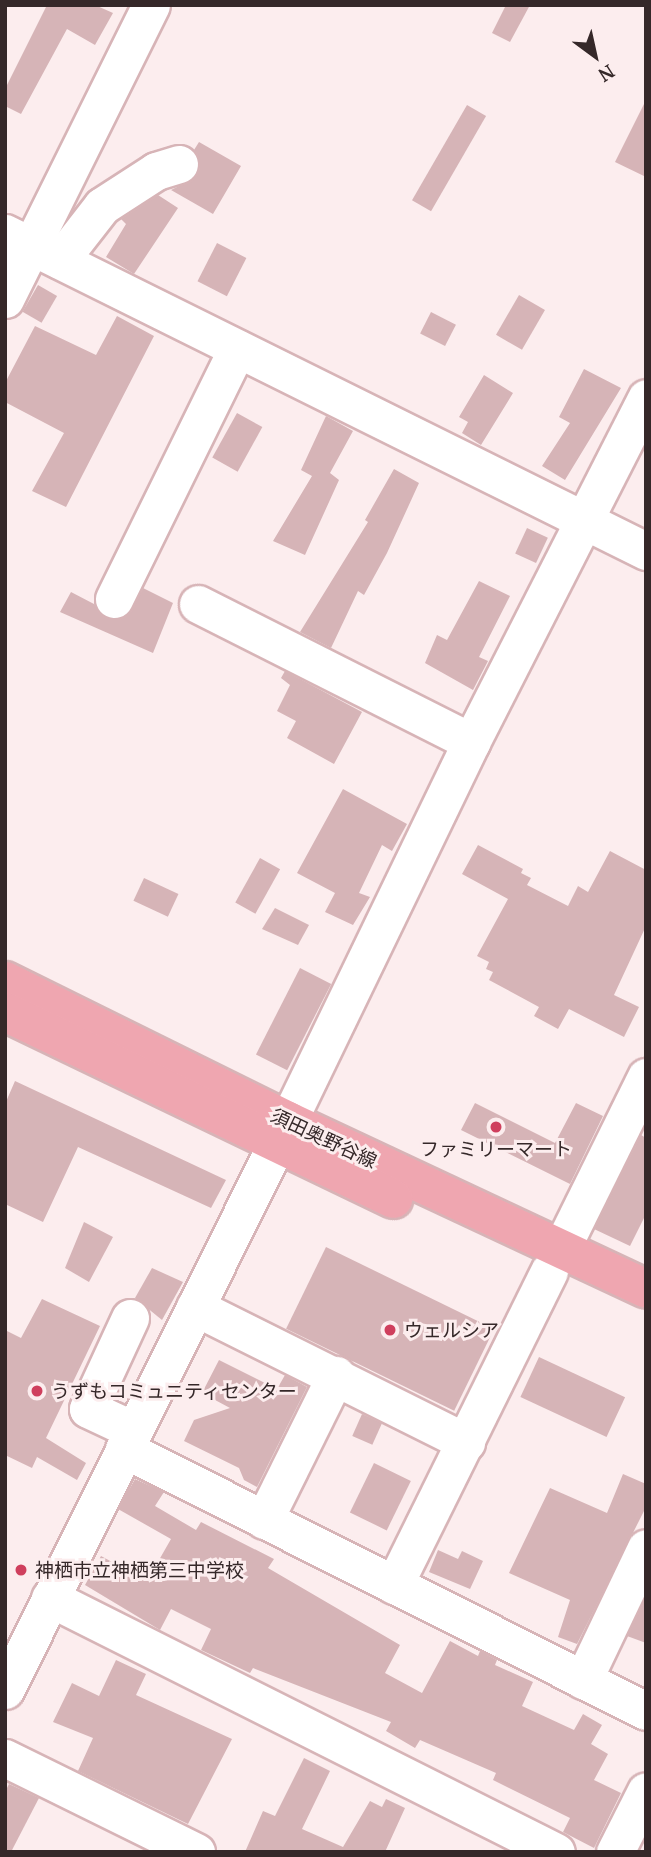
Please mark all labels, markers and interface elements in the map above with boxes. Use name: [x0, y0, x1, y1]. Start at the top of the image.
north arrow: [560, 21, 630, 91]
text: N: [594, 60, 620, 88]
street label: 須田奥野谷線: [268, 1104, 380, 1172]
marker: ファミリーマート: [488, 1119, 504, 1135]
place label: ファミリーマート: [420, 1138, 572, 1160]
place label: ウェルシア: [404, 1319, 499, 1341]
marker: ウェルシア: [382, 1322, 398, 1338]
place label: うずもコミュニティセンター: [51, 1380, 298, 1402]
marker: うずもコミュニティセンター: [29, 1383, 45, 1399]
place label: 神栖市立神栖第三中学校: [35, 1559, 244, 1581]
marker: 神栖市立神栖第三中学校: [13, 1562, 29, 1578]

